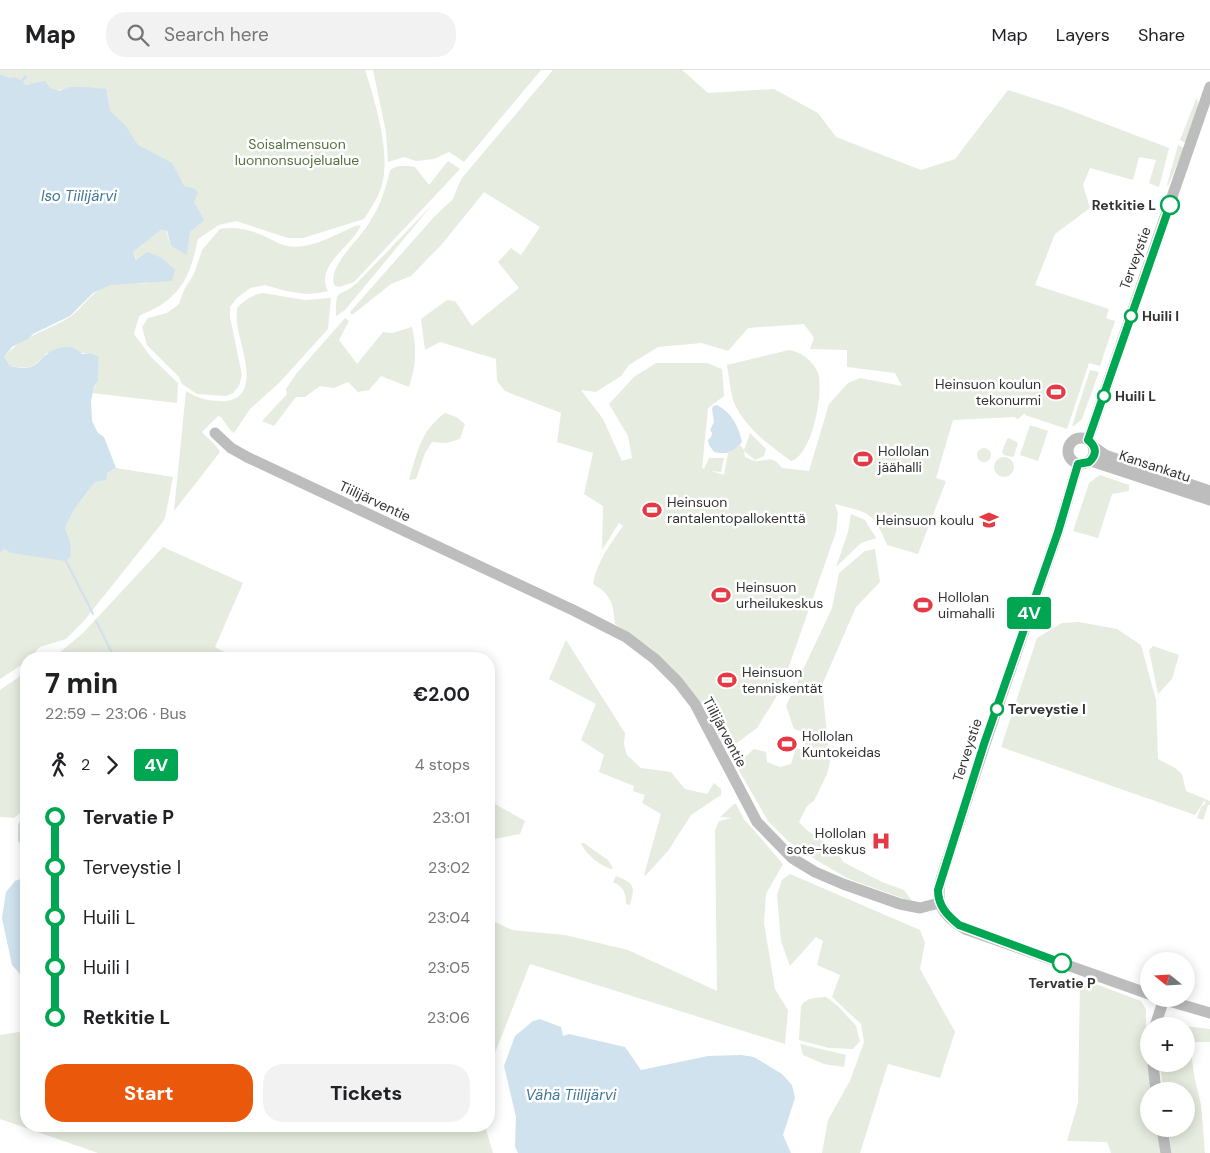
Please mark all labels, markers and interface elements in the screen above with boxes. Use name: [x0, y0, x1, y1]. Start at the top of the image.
search box: [106, 12, 456, 57]
text: Map: [25, 19, 76, 50]
icon: search: [124, 21, 152, 49]
text: Search here: [164, 22, 269, 47]
text: Map: [992, 23, 1028, 47]
text: Layers: [1056, 23, 1110, 47]
text: Share: [1138, 23, 1185, 47]
park label: Soisalmensuon luonnonsuojelualue: [235, 135, 359, 169]
water label: Iso Tiilijärvi: [41, 186, 117, 206]
marker: Retkitie L: [1160, 195, 1180, 215]
place label: Retkitie L: [1092, 196, 1156, 214]
street label: Terveystie: [1115, 224, 1155, 292]
place label: Huili I: [1142, 307, 1179, 325]
marker: Huili I: [1124, 309, 1138, 323]
place label: Heinsuon koulun tekonurmi: [935, 375, 1041, 409]
sports icon: Heinsuon koulun tekonurmi: [1045, 381, 1067, 403]
place label: Huili L: [1115, 387, 1156, 405]
marker: Huili L: [1097, 389, 1111, 403]
place label: Hollolan jäähalli: [877, 442, 929, 476]
street label: Kansankatu: [1117, 446, 1193, 486]
sports icon: Hollolan jäähalli: [852, 448, 874, 470]
street label: Tiilijärventie: [336, 477, 414, 525]
place label: Heinsuon rantalentopallokenttä: [667, 493, 806, 527]
sports icon: Heinsuon rantalentopallokenttä: [641, 499, 663, 521]
school or university icon: Heinsuon koulu: [978, 509, 1000, 531]
place label: Heinsuon koulu: [876, 511, 974, 529]
place label: Heinsuon urheilukeskus: [736, 578, 823, 612]
sports icon: Heinsuon urheilukeskus: [710, 584, 732, 606]
place label: Hollolan uimahalli: [938, 588, 995, 622]
sports icon: Hollolan uimahalli: [912, 594, 934, 616]
line badge: 4V: [1006, 597, 1052, 629]
text: 4V: [1017, 601, 1041, 625]
place label: Heinsuon tenniskentät: [742, 663, 823, 697]
text: 7 min: [45, 665, 118, 702]
sports icon: Heinsuon tenniskentät: [716, 669, 738, 691]
text: €2.00: [413, 682, 470, 707]
street label: Tiilijärventie: [699, 694, 751, 770]
place label: Terveystie I: [1008, 700, 1086, 718]
marker: Terveystie I: [990, 702, 1004, 716]
text: 22:59 – 23:06 · Bus: [45, 703, 187, 724]
street label: Terveystie: [948, 716, 986, 784]
place label: Hollolan Kuntokeidas: [802, 727, 881, 761]
sports icon: Hollolan Kuntokeidas: [776, 733, 798, 755]
icon: walk: [45, 751, 73, 779]
icon: forward: [98, 751, 126, 779]
text: 4V: [144, 753, 168, 777]
text: 2: [81, 754, 90, 775]
text: 4 stops: [415, 754, 470, 775]
text: Tervatie P: [83, 805, 174, 830]
text: 23:01: [432, 807, 470, 828]
place label: Hollolan sote-keskus: [786, 824, 866, 858]
hospital icon: Hollolan sote-keskus: [870, 830, 892, 852]
text: Terveystie I: [83, 855, 181, 880]
text: 23:02: [428, 857, 470, 878]
text: Huili L: [83, 905, 135, 930]
text: 23:04: [427, 907, 470, 928]
north arrow: [1140, 952, 1195, 1008]
map controls: [1140, 952, 1195, 1137]
marker: Tervatie P: [1052, 953, 1072, 973]
text: Huili I: [83, 955, 130, 980]
text: 23:05: [427, 957, 470, 978]
place label: Tervatie P: [1028, 974, 1096, 992]
text: Retkitie L: [83, 1005, 170, 1030]
text: 23:06: [427, 1007, 470, 1028]
button: +: [1140, 1017, 1195, 1072]
button: Start: [45, 1064, 253, 1122]
button: Tickets: [263, 1064, 470, 1122]
button: −: [1140, 1082, 1195, 1137]
water label: Vähä Tiilijärvi: [526, 1085, 617, 1105]

